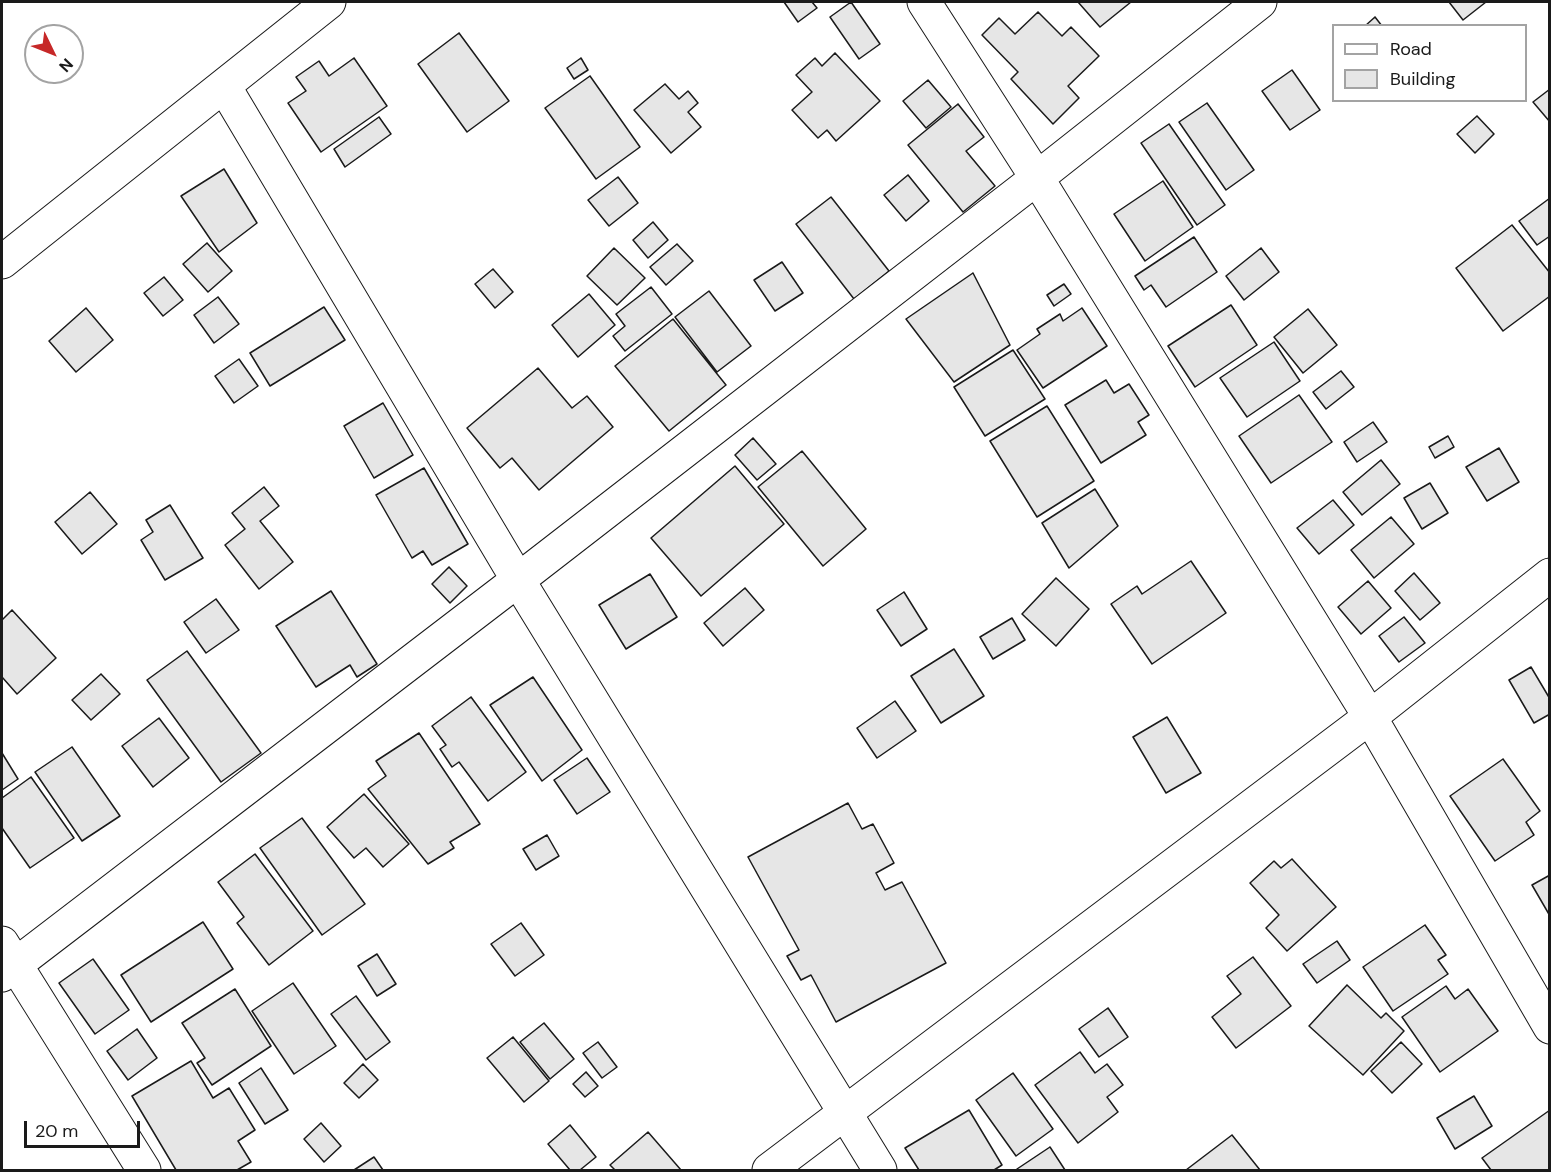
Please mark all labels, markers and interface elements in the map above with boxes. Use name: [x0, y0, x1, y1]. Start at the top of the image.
north arrow: [24, 24, 84, 84]
legend: [1332, 24, 1527, 102]
text: Road: [1390, 37, 1432, 61]
text: N: [54, 54, 78, 77]
text: Building: [1390, 67, 1455, 91]
scale bar: [27, 1109, 142, 1147]
text: 20 m: [35, 1119, 78, 1143]

